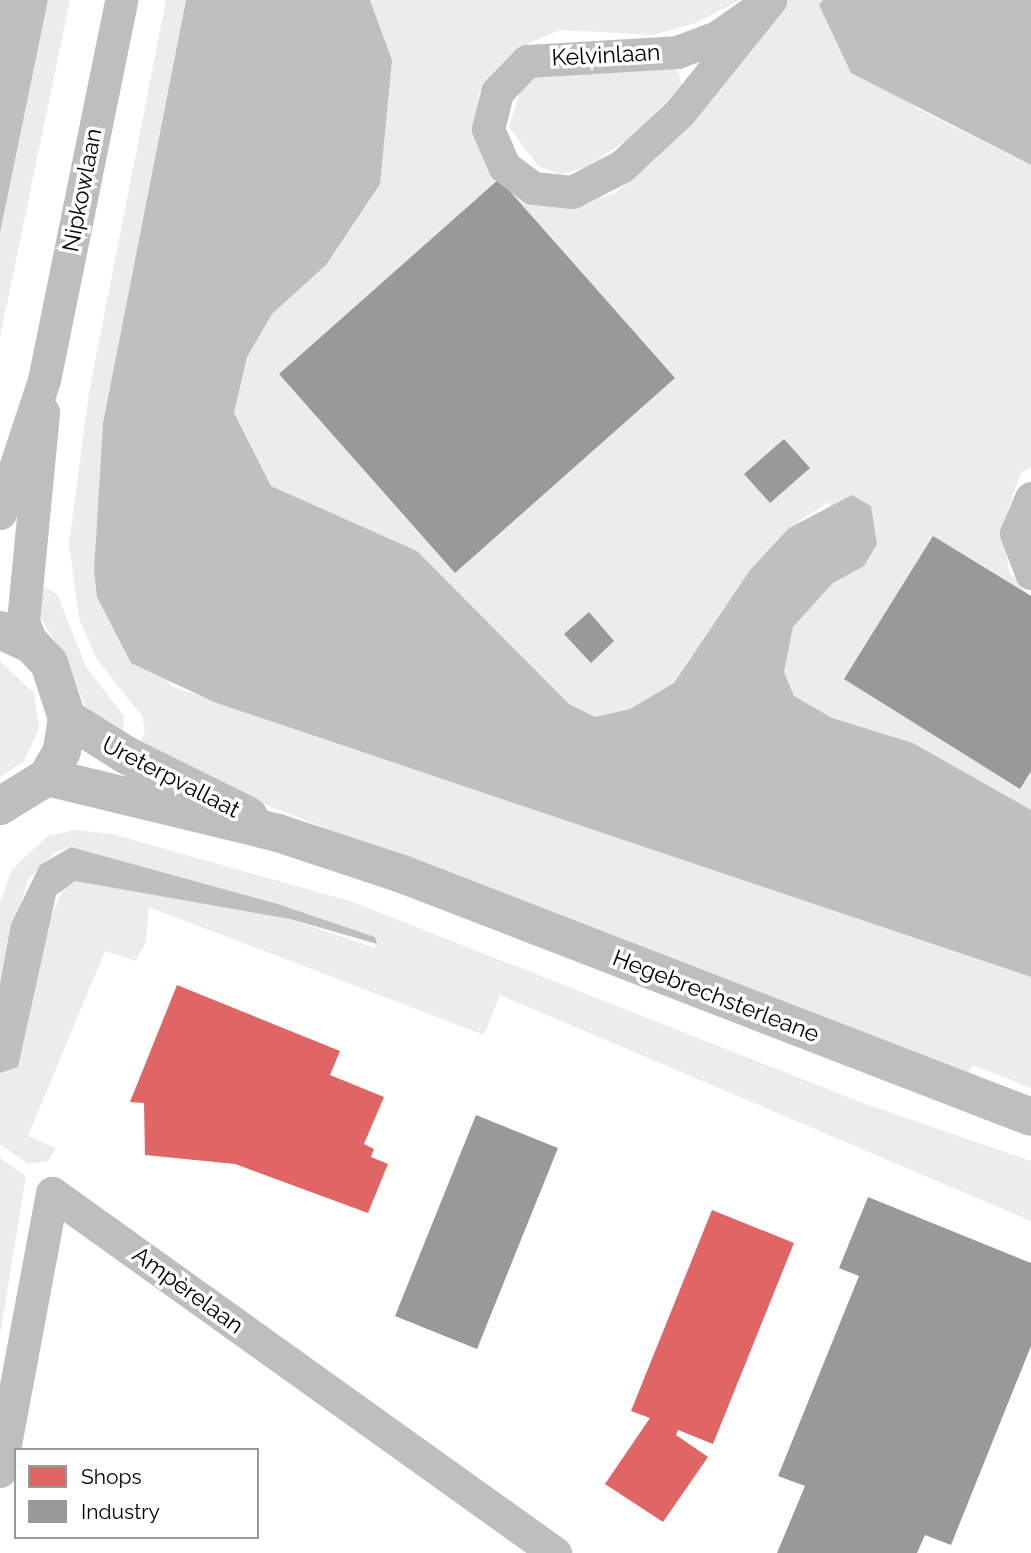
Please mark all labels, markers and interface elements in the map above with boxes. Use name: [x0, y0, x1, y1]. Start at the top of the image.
street label: Kelvinlaan: [551, 38, 661, 72]
street label: Nipkowlaan: [57, 126, 107, 254]
street label: Ureterpvallaat: [98, 730, 244, 824]
street label: Hegebrechsterleane: [609, 944, 823, 1048]
street label: Ampèrelaan: [127, 1241, 249, 1339]
legend: [14, 1448, 259, 1539]
text: Shops: [81, 1464, 142, 1489]
text: Industry: [81, 1499, 160, 1524]

